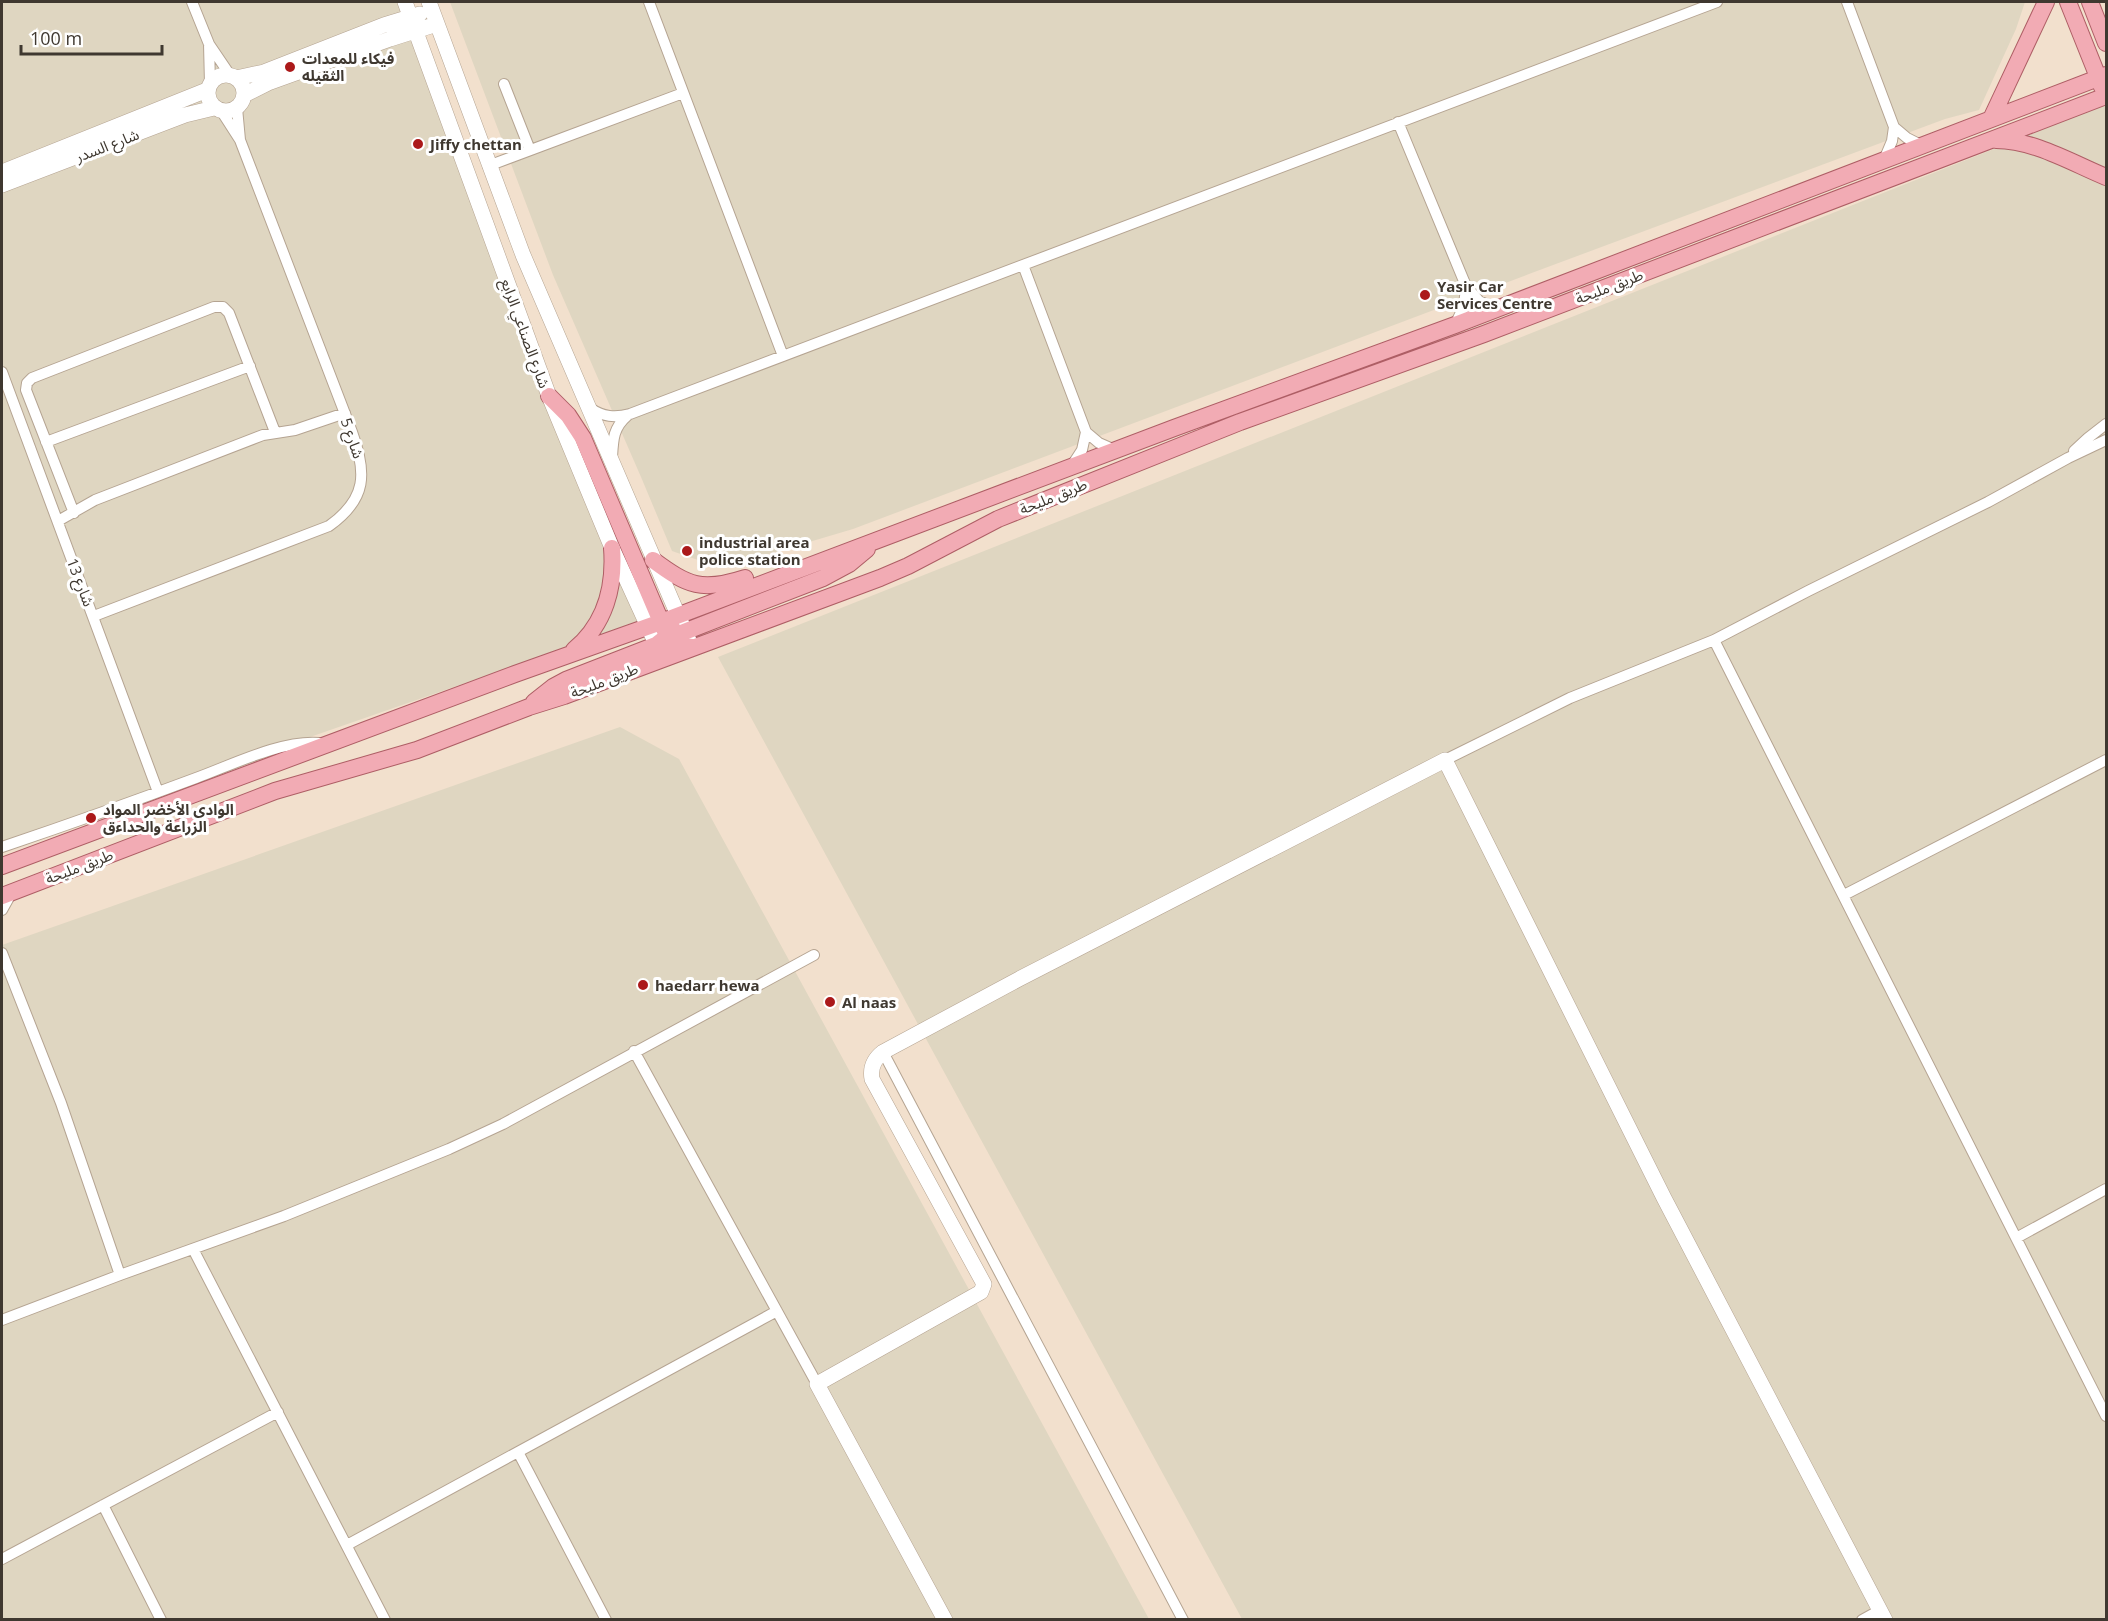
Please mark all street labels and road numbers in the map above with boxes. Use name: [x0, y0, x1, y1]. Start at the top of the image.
street label: شارع السدر: [71, 124, 143, 169]
street label: طريق مليحة: [1572, 264, 1646, 309]
street label: شارع الصناعي الرابع: [494, 275, 555, 392]
street label: شارع 5: [334, 415, 369, 462]
street label: طريق مليحة: [1016, 473, 1090, 519]
street label: شارع 13: [60, 555, 99, 610]
street label: طريق مليحة: [567, 658, 641, 703]
street label: طريق مليحة: [42, 844, 116, 889]

